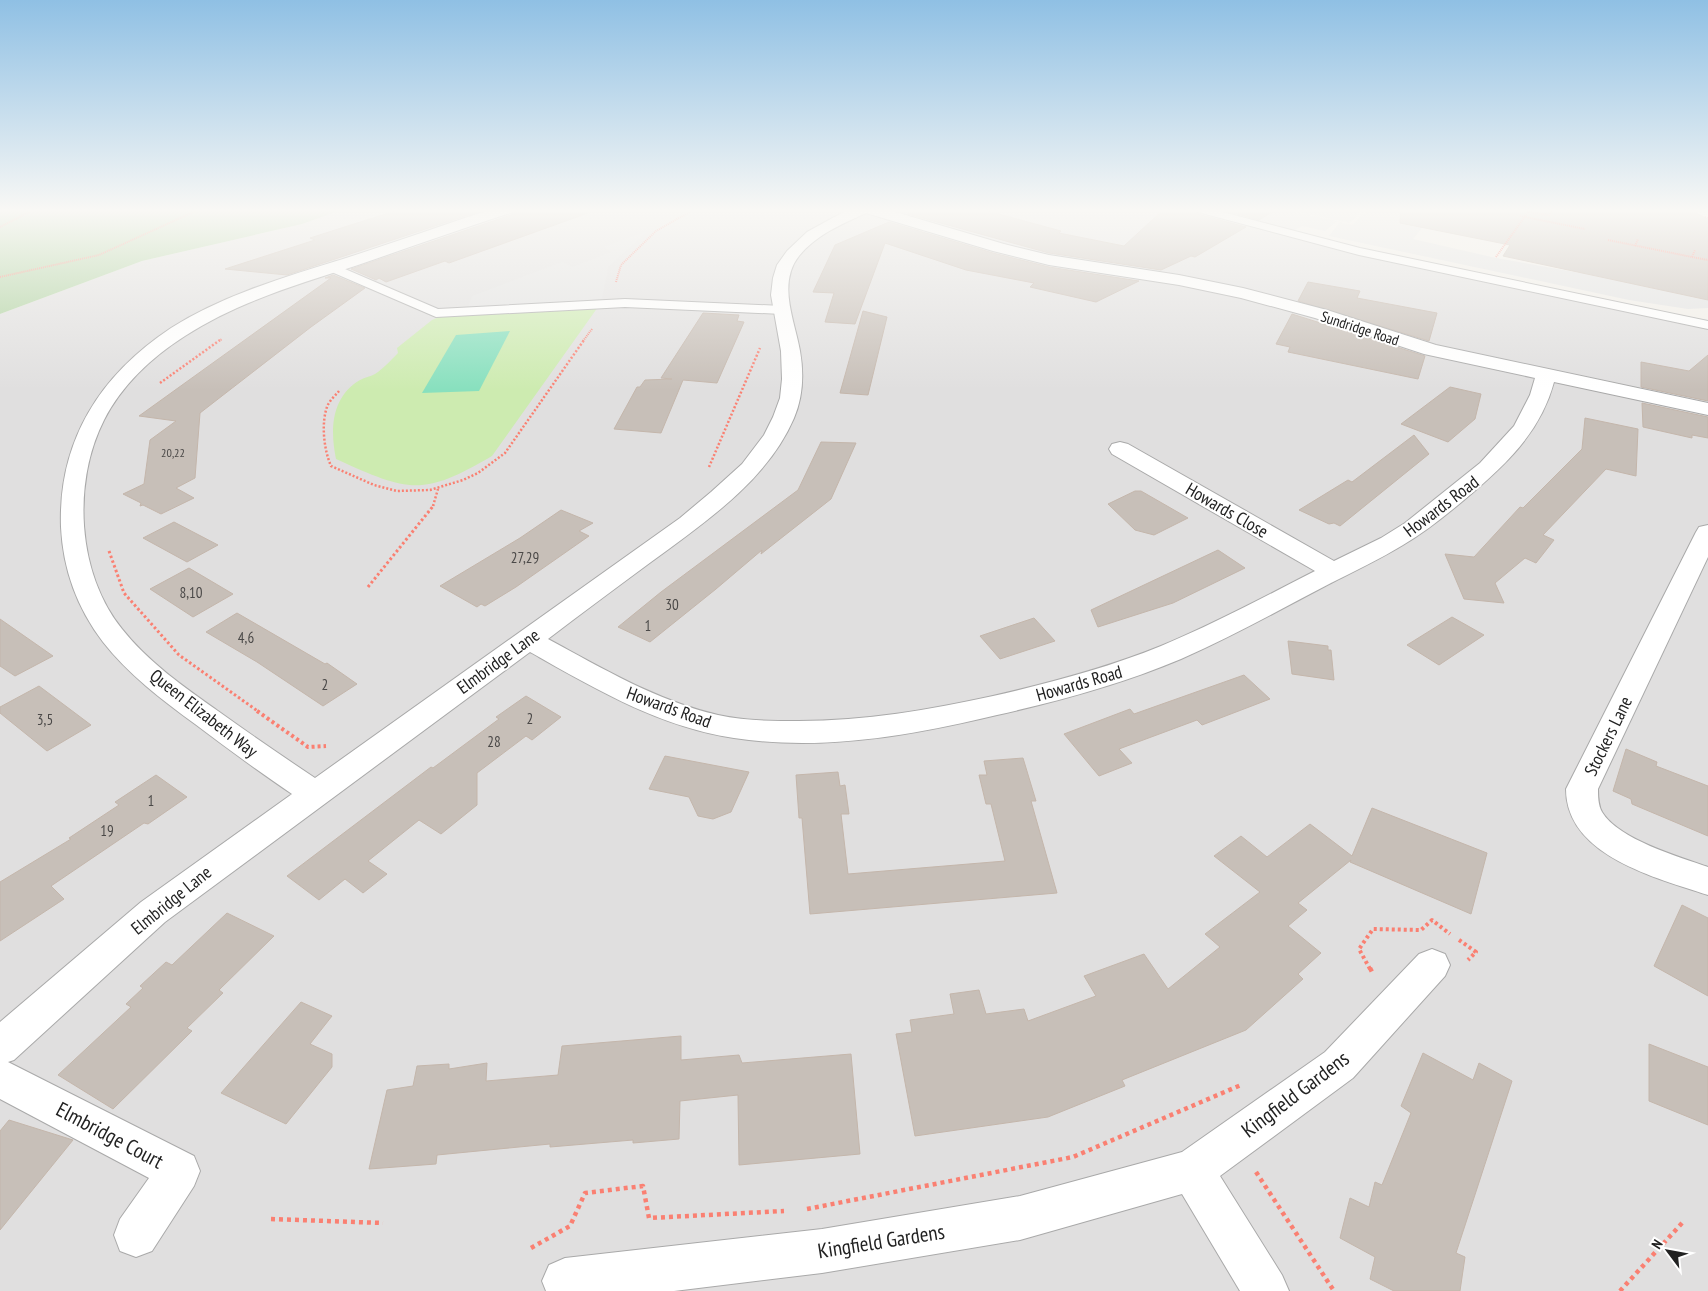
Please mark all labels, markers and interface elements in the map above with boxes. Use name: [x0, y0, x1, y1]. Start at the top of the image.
street label: Sundridge Road: [1318, 306, 1402, 350]
house number: 20,22: [161, 445, 185, 460]
street label: Howards Road: [1399, 470, 1483, 542]
street label: Howards Close: [1182, 477, 1272, 543]
house number: 27,29: [511, 548, 539, 567]
house number: 8,10: [179, 583, 203, 602]
house number: 30: [665, 595, 679, 614]
house number: 1: [645, 616, 651, 635]
street label: Elmbridge Lane: [452, 623, 544, 699]
house number: 4,6: [238, 628, 254, 647]
street label: Howards Road: [1033, 660, 1125, 706]
street label: Queen Elizabeth Way: [145, 664, 263, 762]
house number: 2: [322, 675, 328, 694]
street label: Howards Road: [624, 681, 714, 733]
street label: Stockers Lane: [1579, 693, 1637, 779]
house number: 2: [527, 709, 533, 728]
house number: 3,5: [37, 710, 53, 729]
house number: 28: [487, 732, 501, 751]
house number: 1: [148, 791, 154, 810]
house number: 19: [100, 821, 114, 840]
street label: Elmbridge Lane: [126, 861, 216, 939]
street label: Kingfield Gardens: [1236, 1045, 1354, 1143]
street label: Elmbridge Court: [52, 1095, 168, 1175]
street label: Kingfield Gardens: [816, 1218, 946, 1264]
north arrow: [1643, 1226, 1693, 1276]
text: N: [1647, 1236, 1667, 1252]

